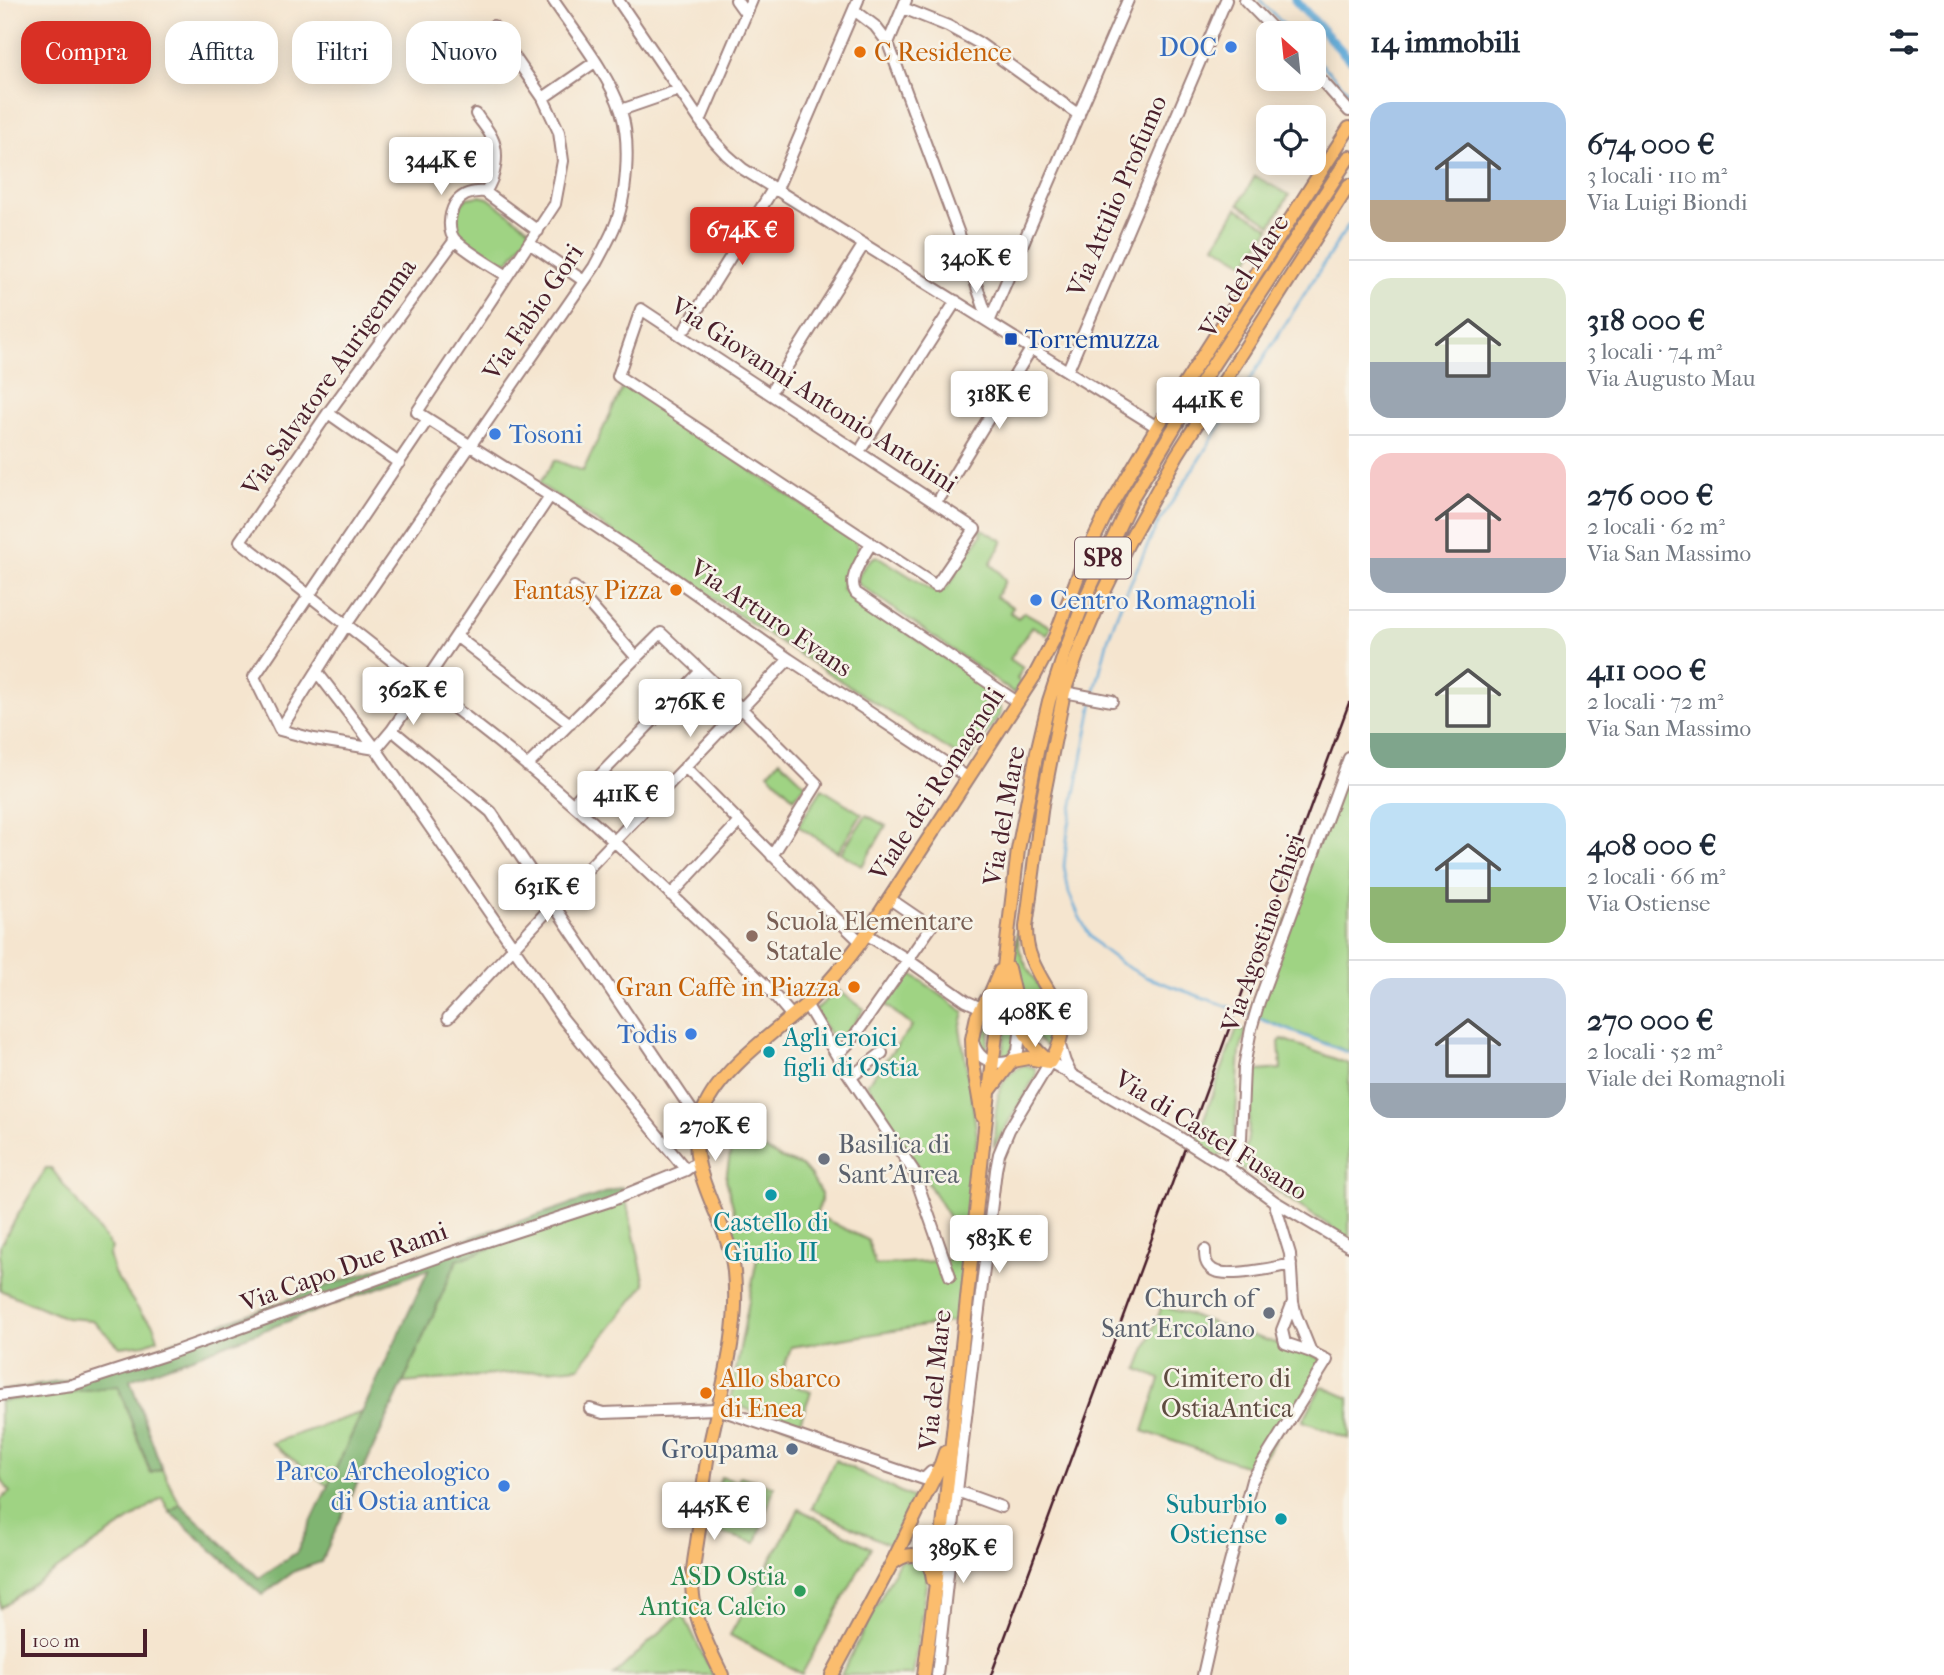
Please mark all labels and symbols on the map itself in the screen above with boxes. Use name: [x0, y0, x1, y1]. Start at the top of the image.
north arrow: [1256, 21, 1326, 91]
place label: DOC: [1159, 32, 1217, 63]
place label: C Residence: [874, 37, 1012, 68]
marker: DOC: [1223, 39, 1239, 55]
marker: C Residence: [852, 44, 868, 60]
street label: Via Attilio Profumo: [1060, 90, 1174, 302]
pin: 344K €: [384, 138, 498, 197]
pin: 674K €: [685, 208, 799, 267]
street label: Via del Mare: [1192, 208, 1296, 345]
pin: 340K €: [919, 236, 1033, 295]
street label: Via Fabio Gori: [475, 238, 590, 387]
street label: Via Salvatore Aurigemma: [235, 251, 423, 503]
street label: Via Giovanni Antonio Antolini: [664, 290, 964, 500]
place label: Torremuzza: [1025, 324, 1160, 355]
marker: Torremuzza: [1003, 331, 1019, 347]
pin: 318K €: [942, 372, 1056, 431]
pin: 441K €: [1151, 378, 1265, 437]
place label: Tosoni: [509, 419, 583, 450]
marker: Tosoni: [487, 426, 503, 442]
road number: SP8: [1075, 538, 1131, 578]
street label: Via Arturo Evans: [683, 552, 858, 684]
place label: Fantasy Pizza: [513, 575, 663, 606]
marker: Fantasy Pizza: [668, 582, 684, 598]
place label: Centro Romagnoli: [1050, 585, 1257, 616]
marker: Centro Romagnoli: [1028, 592, 1044, 608]
pin: 362K €: [356, 668, 470, 727]
pin: 276K €: [633, 680, 747, 739]
street label: Viale dei Romagnoli: [862, 681, 1011, 887]
street label: Via del Mare: [976, 744, 1032, 889]
pin: 411K €: [569, 772, 683, 831]
street label: Via Agostino Chigi: [1214, 829, 1312, 1037]
pin: 631K €: [490, 864, 604, 924]
place label: Scuola Elementare Statale: [766, 906, 973, 967]
marker: Scuola Elementare Statale: [744, 928, 760, 944]
place label: Gran Caffè in Piazza: [616, 972, 841, 1003]
marker: Gran Caffè in Piazza: [846, 979, 862, 995]
pin: 408K €: [978, 990, 1092, 1049]
place label: Todis: [617, 1019, 677, 1050]
place label: Agli eroici figli di Ostia: [782, 1022, 919, 1083]
marker: Todis: [683, 1026, 699, 1042]
marker: Agli eroici figli di Ostia: [761, 1044, 777, 1060]
street label: Via di Castel Fusano: [1108, 1063, 1313, 1207]
pin: 270K €: [658, 1104, 772, 1163]
place label: Basilica di Sant'Aurea: [838, 1129, 960, 1190]
marker: Basilica di Sant'Aurea: [816, 1151, 832, 1167]
marker: Castello di Giulio II: [763, 1187, 779, 1203]
place label: Castello di Giulio II: [713, 1207, 829, 1268]
street label: Via Capo Due Rami: [235, 1215, 452, 1319]
pin: 583K €: [942, 1216, 1056, 1275]
place label: Church of Sant'Ercolano: [1101, 1283, 1260, 1344]
marker: Church of Sant'Ercolano: [1261, 1305, 1277, 1321]
street label: Via del Mare: [912, 1308, 958, 1453]
place label: Allo sbarco di Enea: [719, 1363, 841, 1424]
park label: Cimitero di OstiaAntica: [1161, 1363, 1294, 1424]
marker: Allo sbarco di Enea: [698, 1385, 714, 1401]
place label: Groupama: [661, 1434, 779, 1465]
marker: Groupama: [784, 1441, 800, 1457]
place label: Parco Archeologico di Ostia antica: [275, 1456, 491, 1517]
marker: Parco Archeologico di Ostia antica: [496, 1478, 512, 1494]
pin: 445K €: [657, 1482, 771, 1542]
place label: Suburbio Ostiense: [1166, 1489, 1267, 1550]
marker: Suburbio Ostiense: [1273, 1511, 1289, 1527]
pin: 389K €: [906, 1526, 1020, 1585]
place label: ASD Ostia Antica Calcio: [639, 1561, 787, 1622]
marker: ASD Ostia Antica Calcio: [792, 1583, 808, 1599]
scale bar: [21, 1626, 147, 1658]

